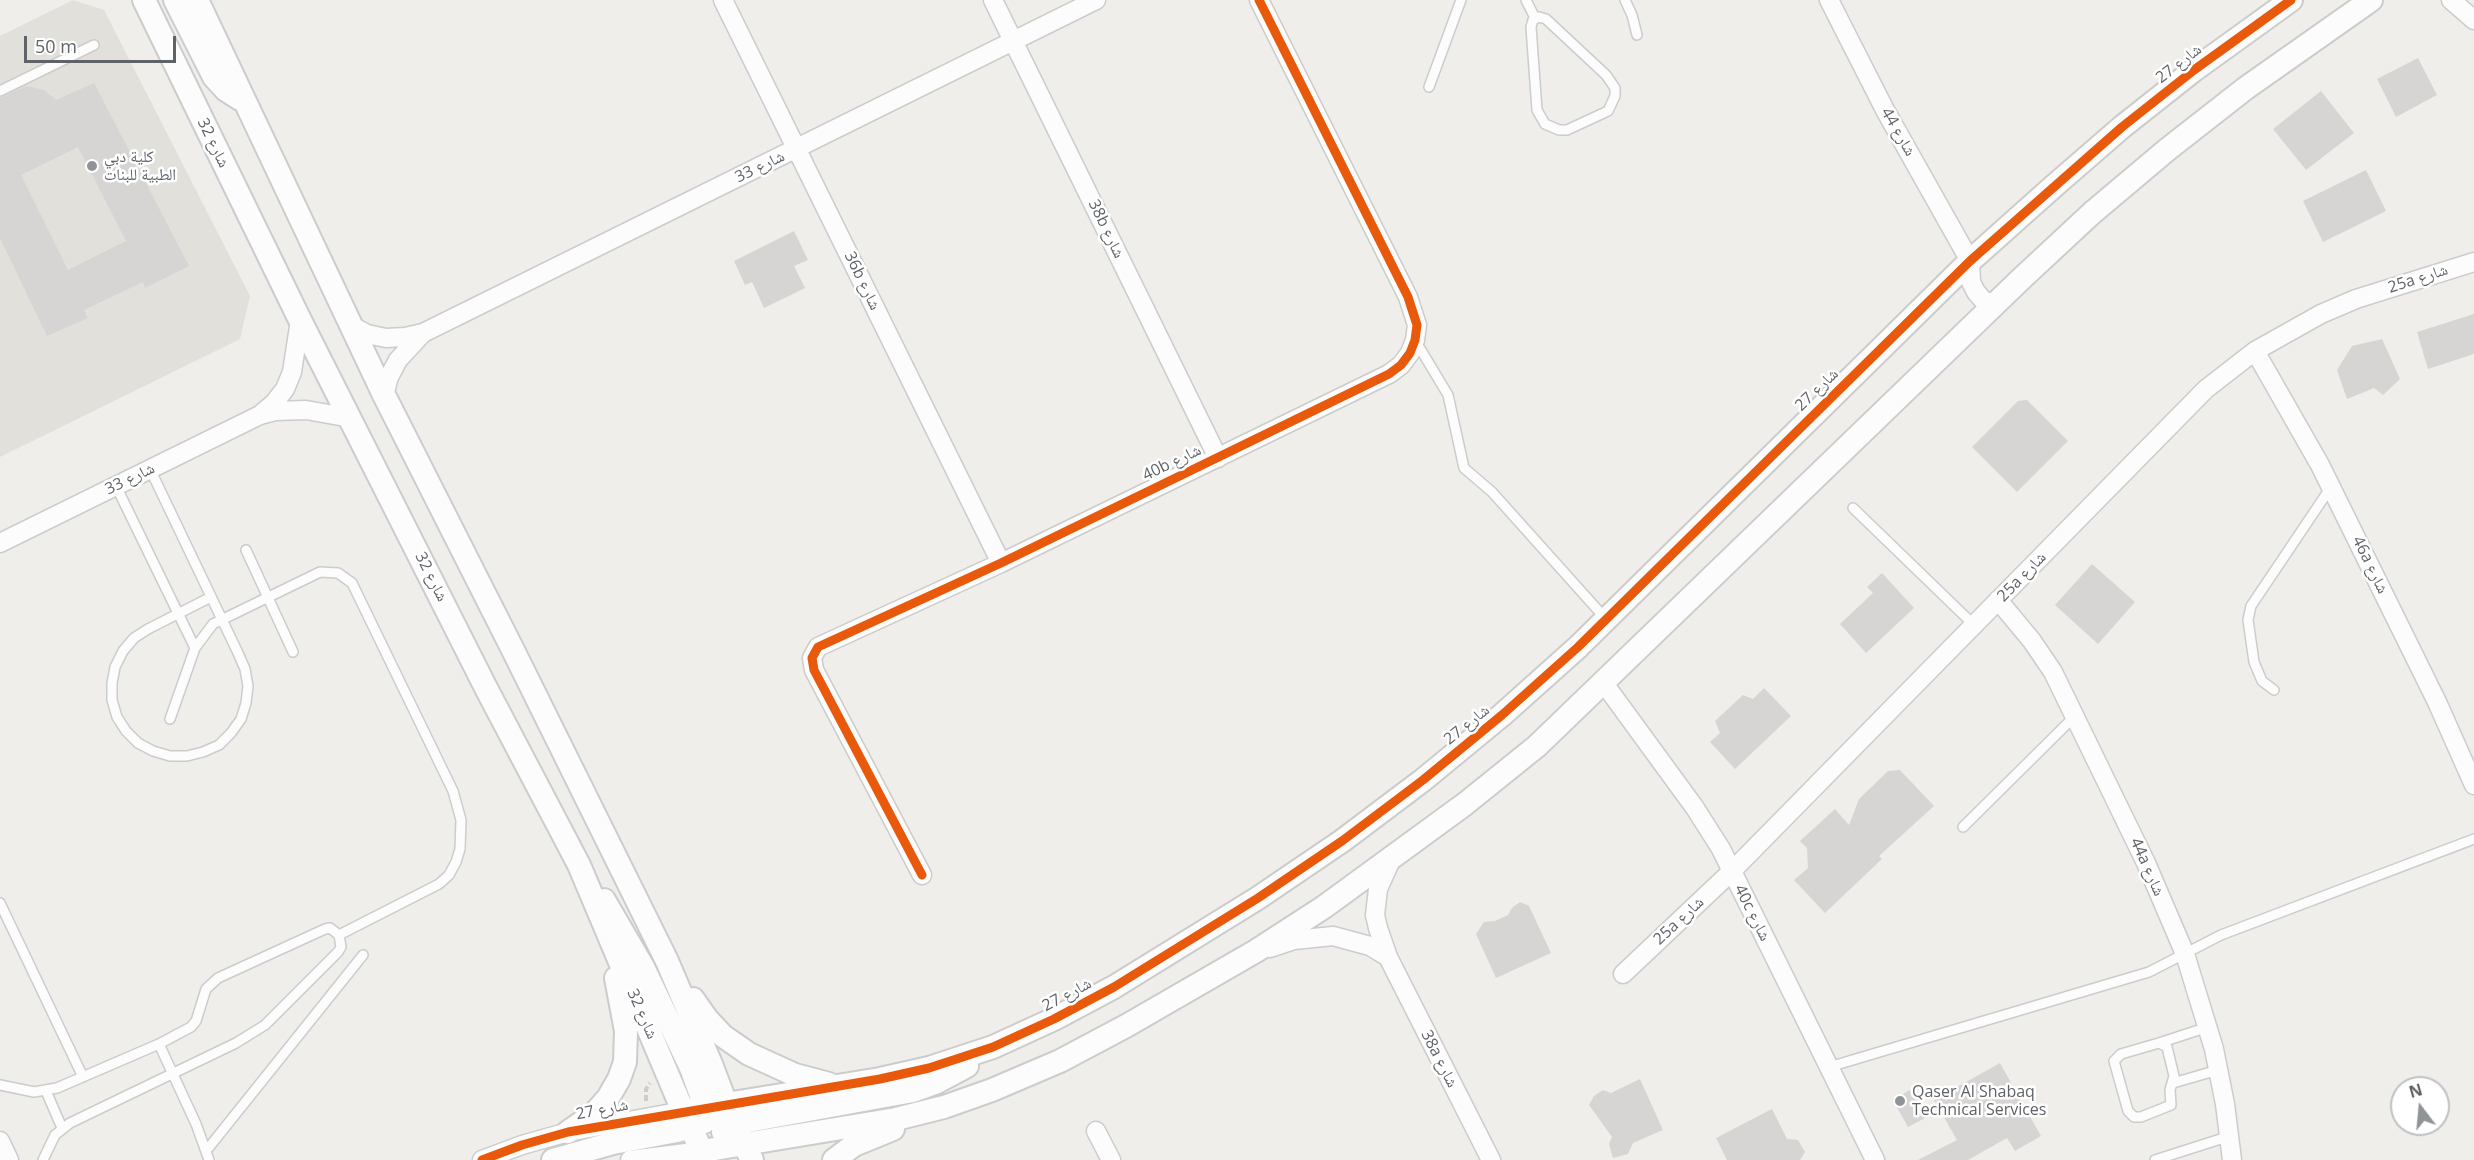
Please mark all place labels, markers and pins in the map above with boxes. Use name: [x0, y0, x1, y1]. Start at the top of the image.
place label: كلية دبي الطبية للبنات: [104, 147, 176, 185]
marker: كلية دبي الطبية للبنات: [85, 159, 99, 173]
place label: Qaser Al Shabaq Technical Services: [1912, 1082, 2046, 1120]
marker: Qaser Al Shabaq Technical Services: [1893, 1094, 1907, 1108]

